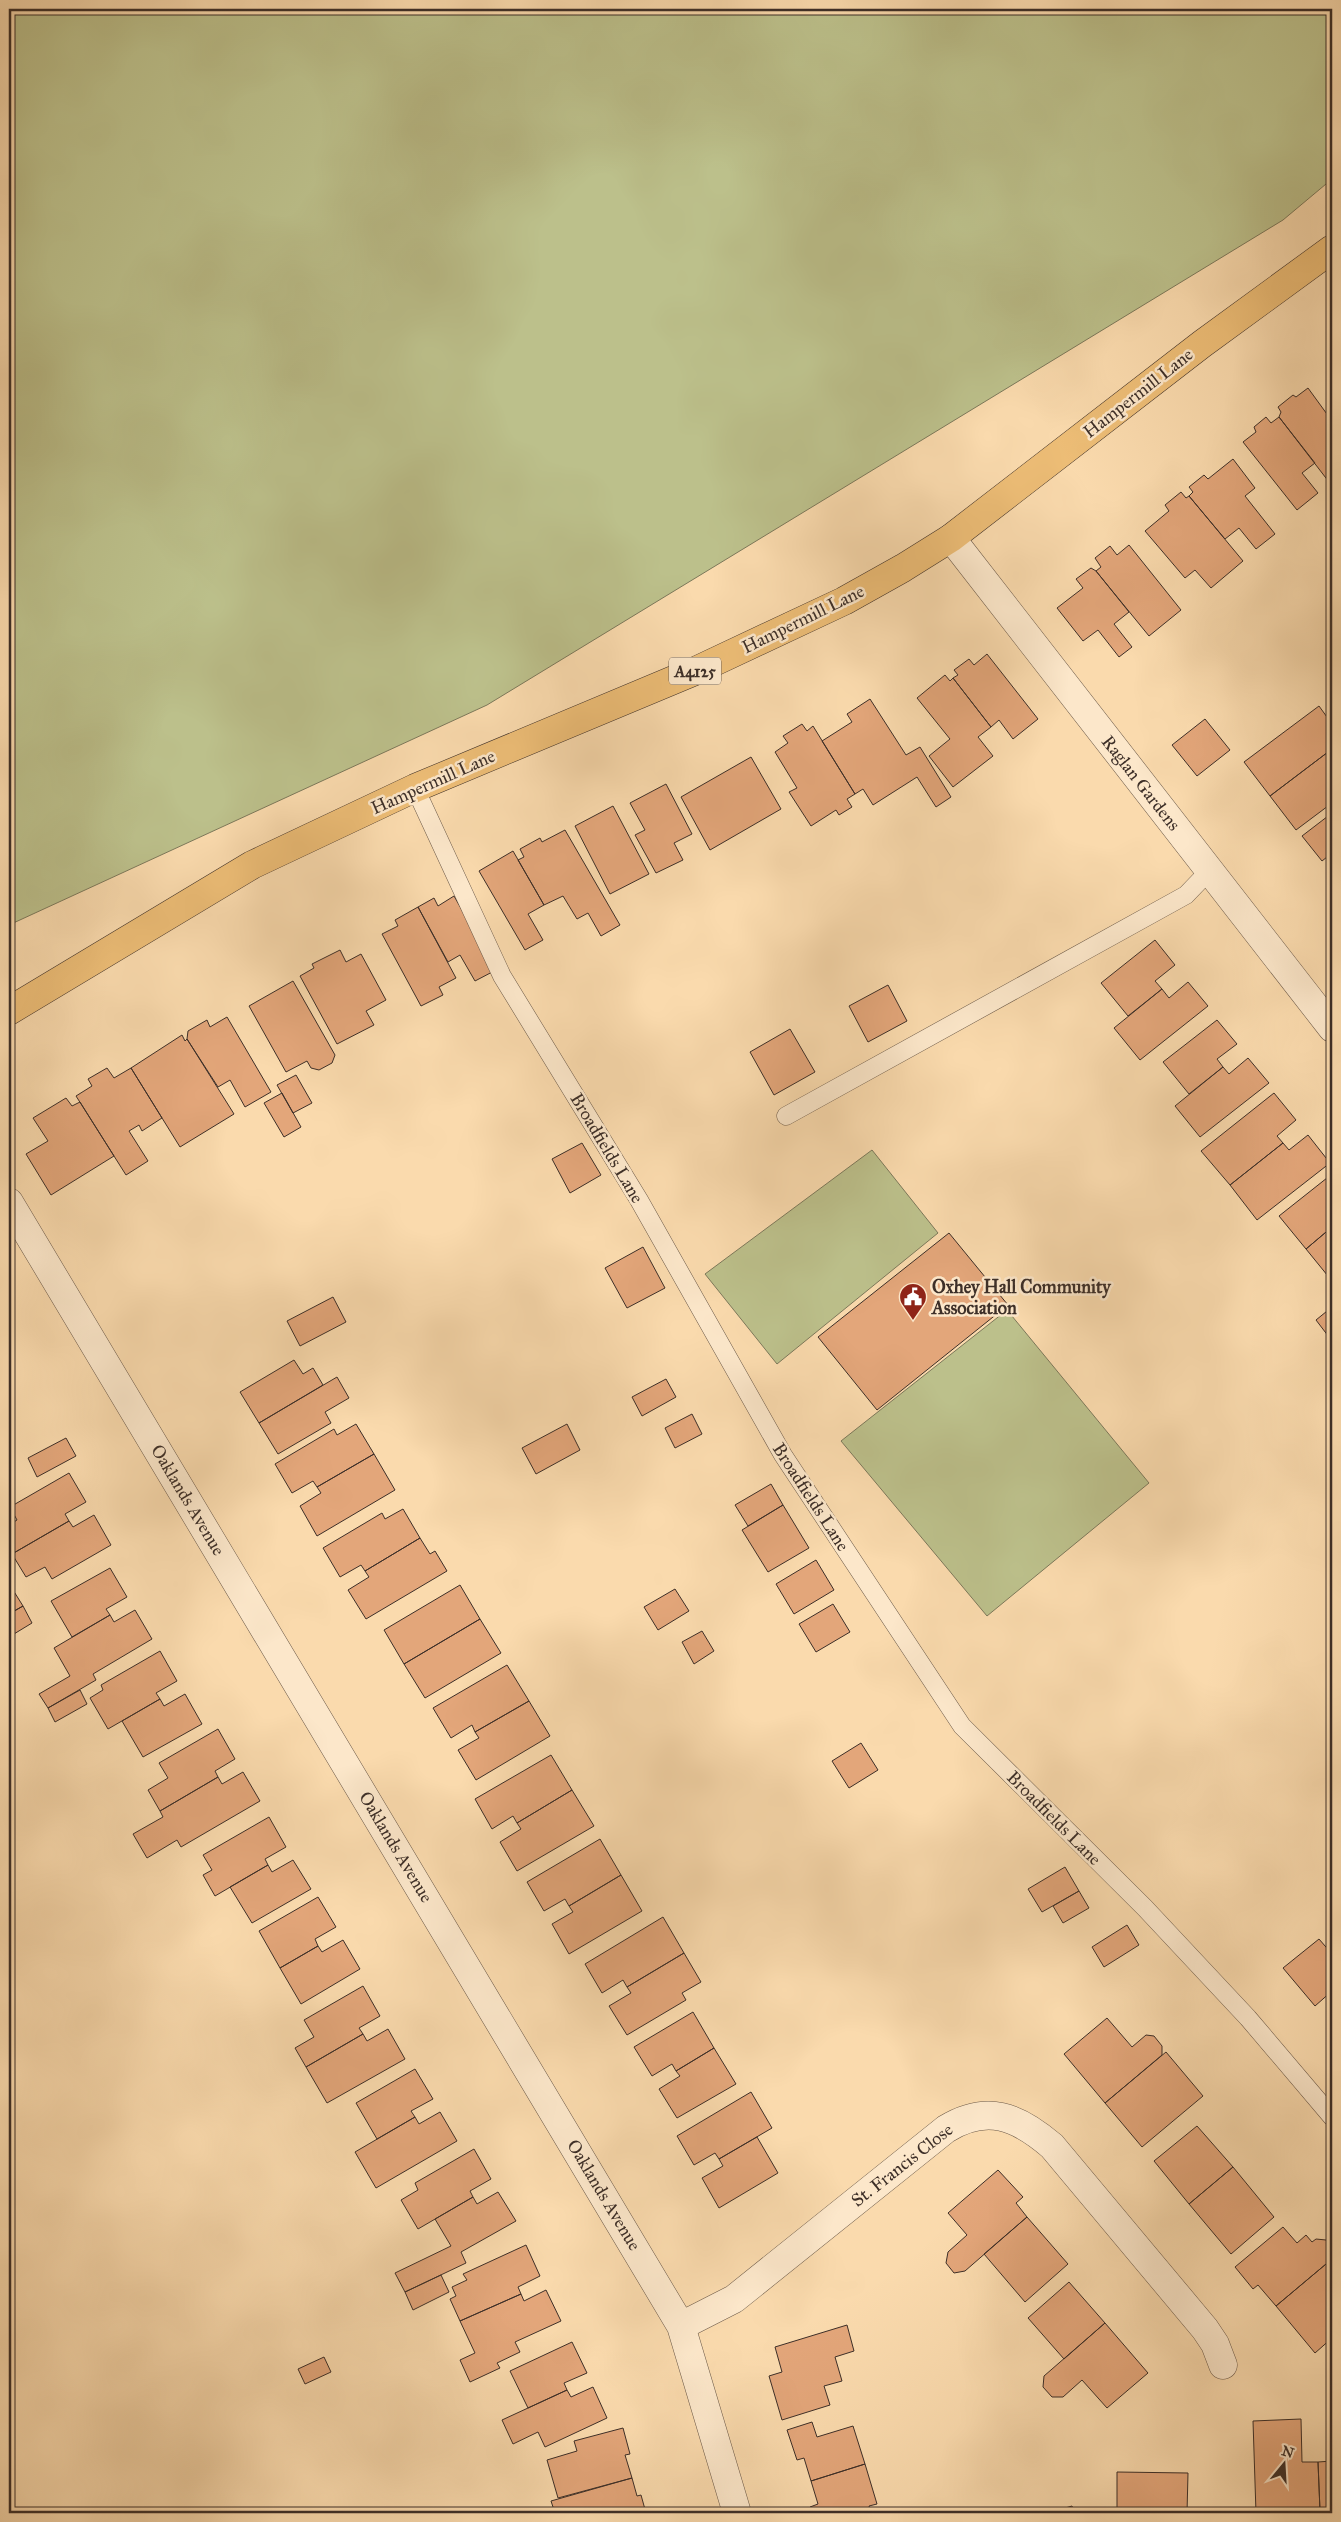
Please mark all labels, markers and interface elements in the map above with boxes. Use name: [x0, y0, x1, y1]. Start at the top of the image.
street label: Hampermill Lane: [1079, 343, 1197, 443]
street label: Hampermill Lane: [738, 580, 868, 658]
road number: A4125: [669, 658, 721, 684]
street label: Raglan Gardens: [1096, 731, 1185, 836]
street label: Hampermill Lane: [368, 745, 498, 819]
street label: Broadfields Lane: [565, 1089, 649, 1207]
place label: Oxhey Hall Community Association: [931, 1276, 1112, 1319]
public building icon: Oxhey Hall Community Association: [898, 1282, 928, 1321]
street label: Broadfields Lane: [768, 1439, 854, 1555]
street label: Oaklands Avenue: [146, 1441, 230, 1559]
street label: Broadfields Lane: [1002, 1766, 1106, 1870]
street label: Oaklands Avenue: [354, 1788, 438, 1906]
street label: St. Francis Close: [847, 2118, 957, 2212]
street label: Oaklands Avenue: [562, 2136, 646, 2254]
north arrow: [1258, 2440, 1308, 2490]
text: N: [1280, 2442, 1296, 2462]

